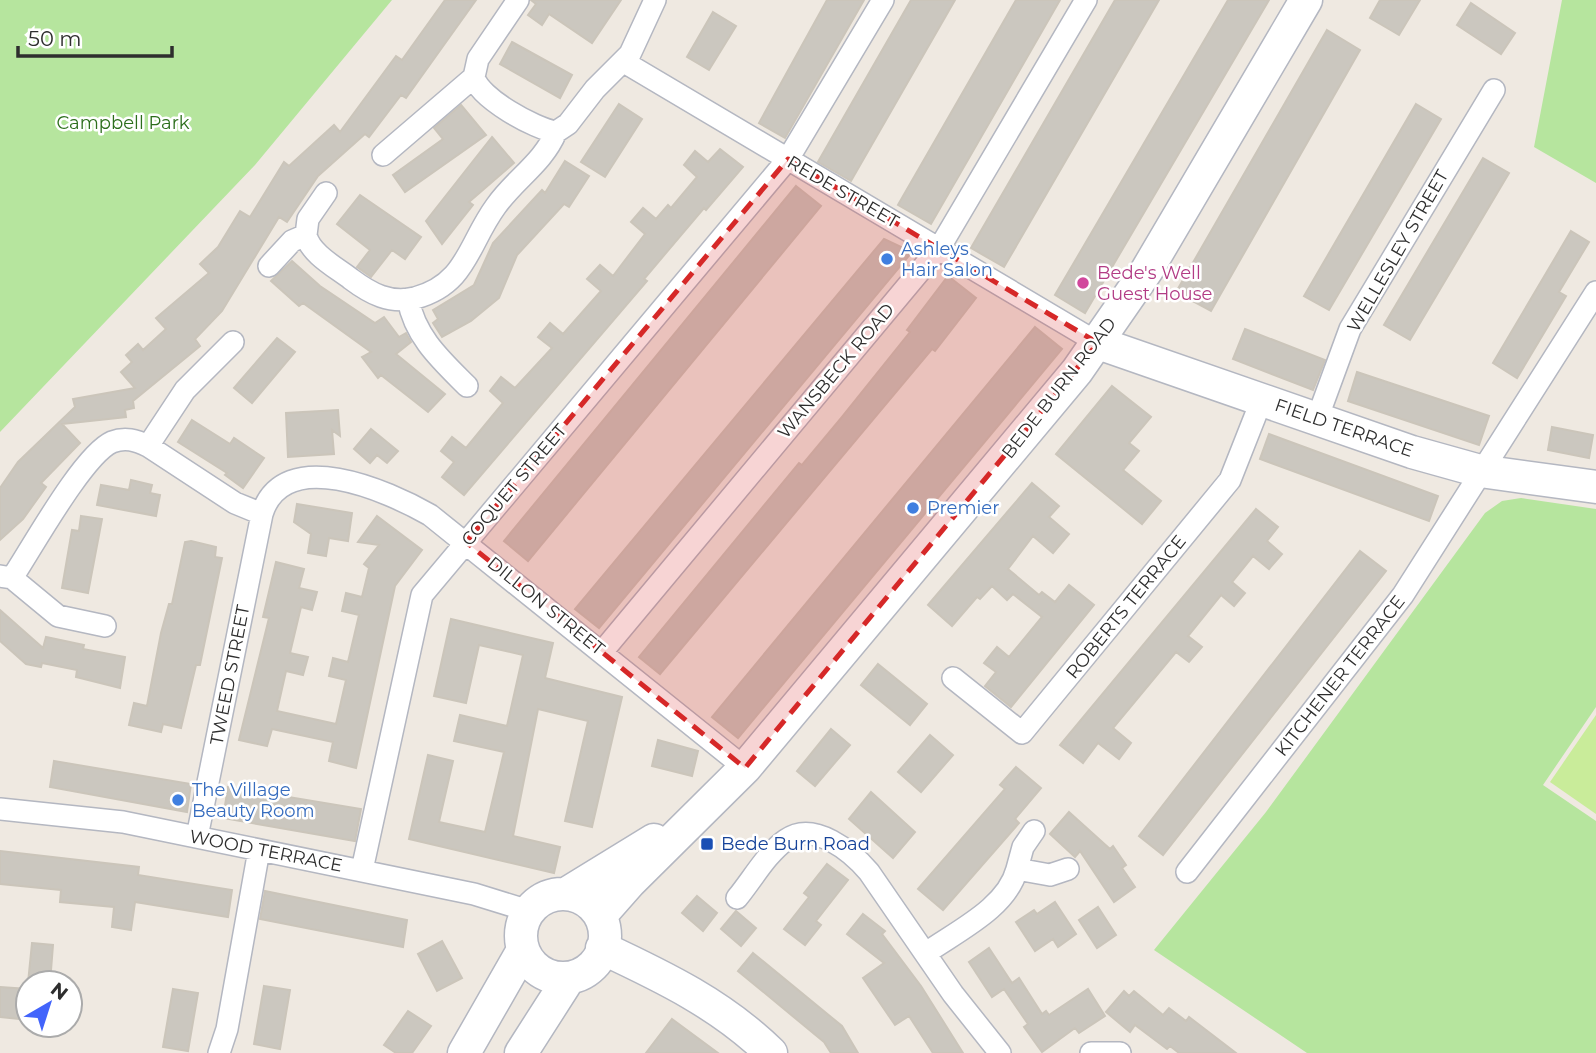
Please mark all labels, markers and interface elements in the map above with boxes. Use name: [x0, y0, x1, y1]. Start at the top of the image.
scale bar: [18, 14, 172, 58]
text: 50 m: [28, 26, 82, 51]
park label: Campbell Park: [56, 112, 190, 134]
street label: REDE STREET: [783, 151, 903, 233]
street label: WELLESLEY STREET: [1343, 166, 1454, 336]
place label: Ashleys Hair Salon: [901, 238, 993, 281]
marker: Ashleys Hair Salon: [879, 251, 895, 267]
place label: Bede's Well Guest House: [1097, 262, 1212, 305]
marker: Bede's Well Guest House: [1075, 275, 1091, 291]
street label: WANSBECK ROAD: [773, 299, 899, 443]
street label: BEDE BURN ROAD: [997, 313, 1121, 463]
street label: FIELD TERRACE: [1272, 394, 1416, 462]
street label: COQUET STREET: [457, 419, 572, 550]
place label: Premier: [927, 497, 999, 519]
marker: Premier: [905, 500, 921, 516]
street label: ROBERTS TERRACE: [1061, 531, 1191, 683]
street label: DILLON STREET: [483, 552, 610, 660]
street label: KITCHENER TERRACE: [1270, 591, 1410, 761]
street label: TWEED STREET: [206, 602, 254, 747]
place label: The Village Beauty Room: [192, 779, 315, 822]
marker: The Village Beauty Room: [170, 792, 186, 808]
street label: WOOD TERRACE: [188, 825, 344, 877]
place label: Bede Burn Road: [721, 833, 870, 855]
marker: Bede Burn Road: [699, 836, 715, 852]
north arrow: [14, 969, 84, 1039]
text: N: [46, 977, 73, 1005]

